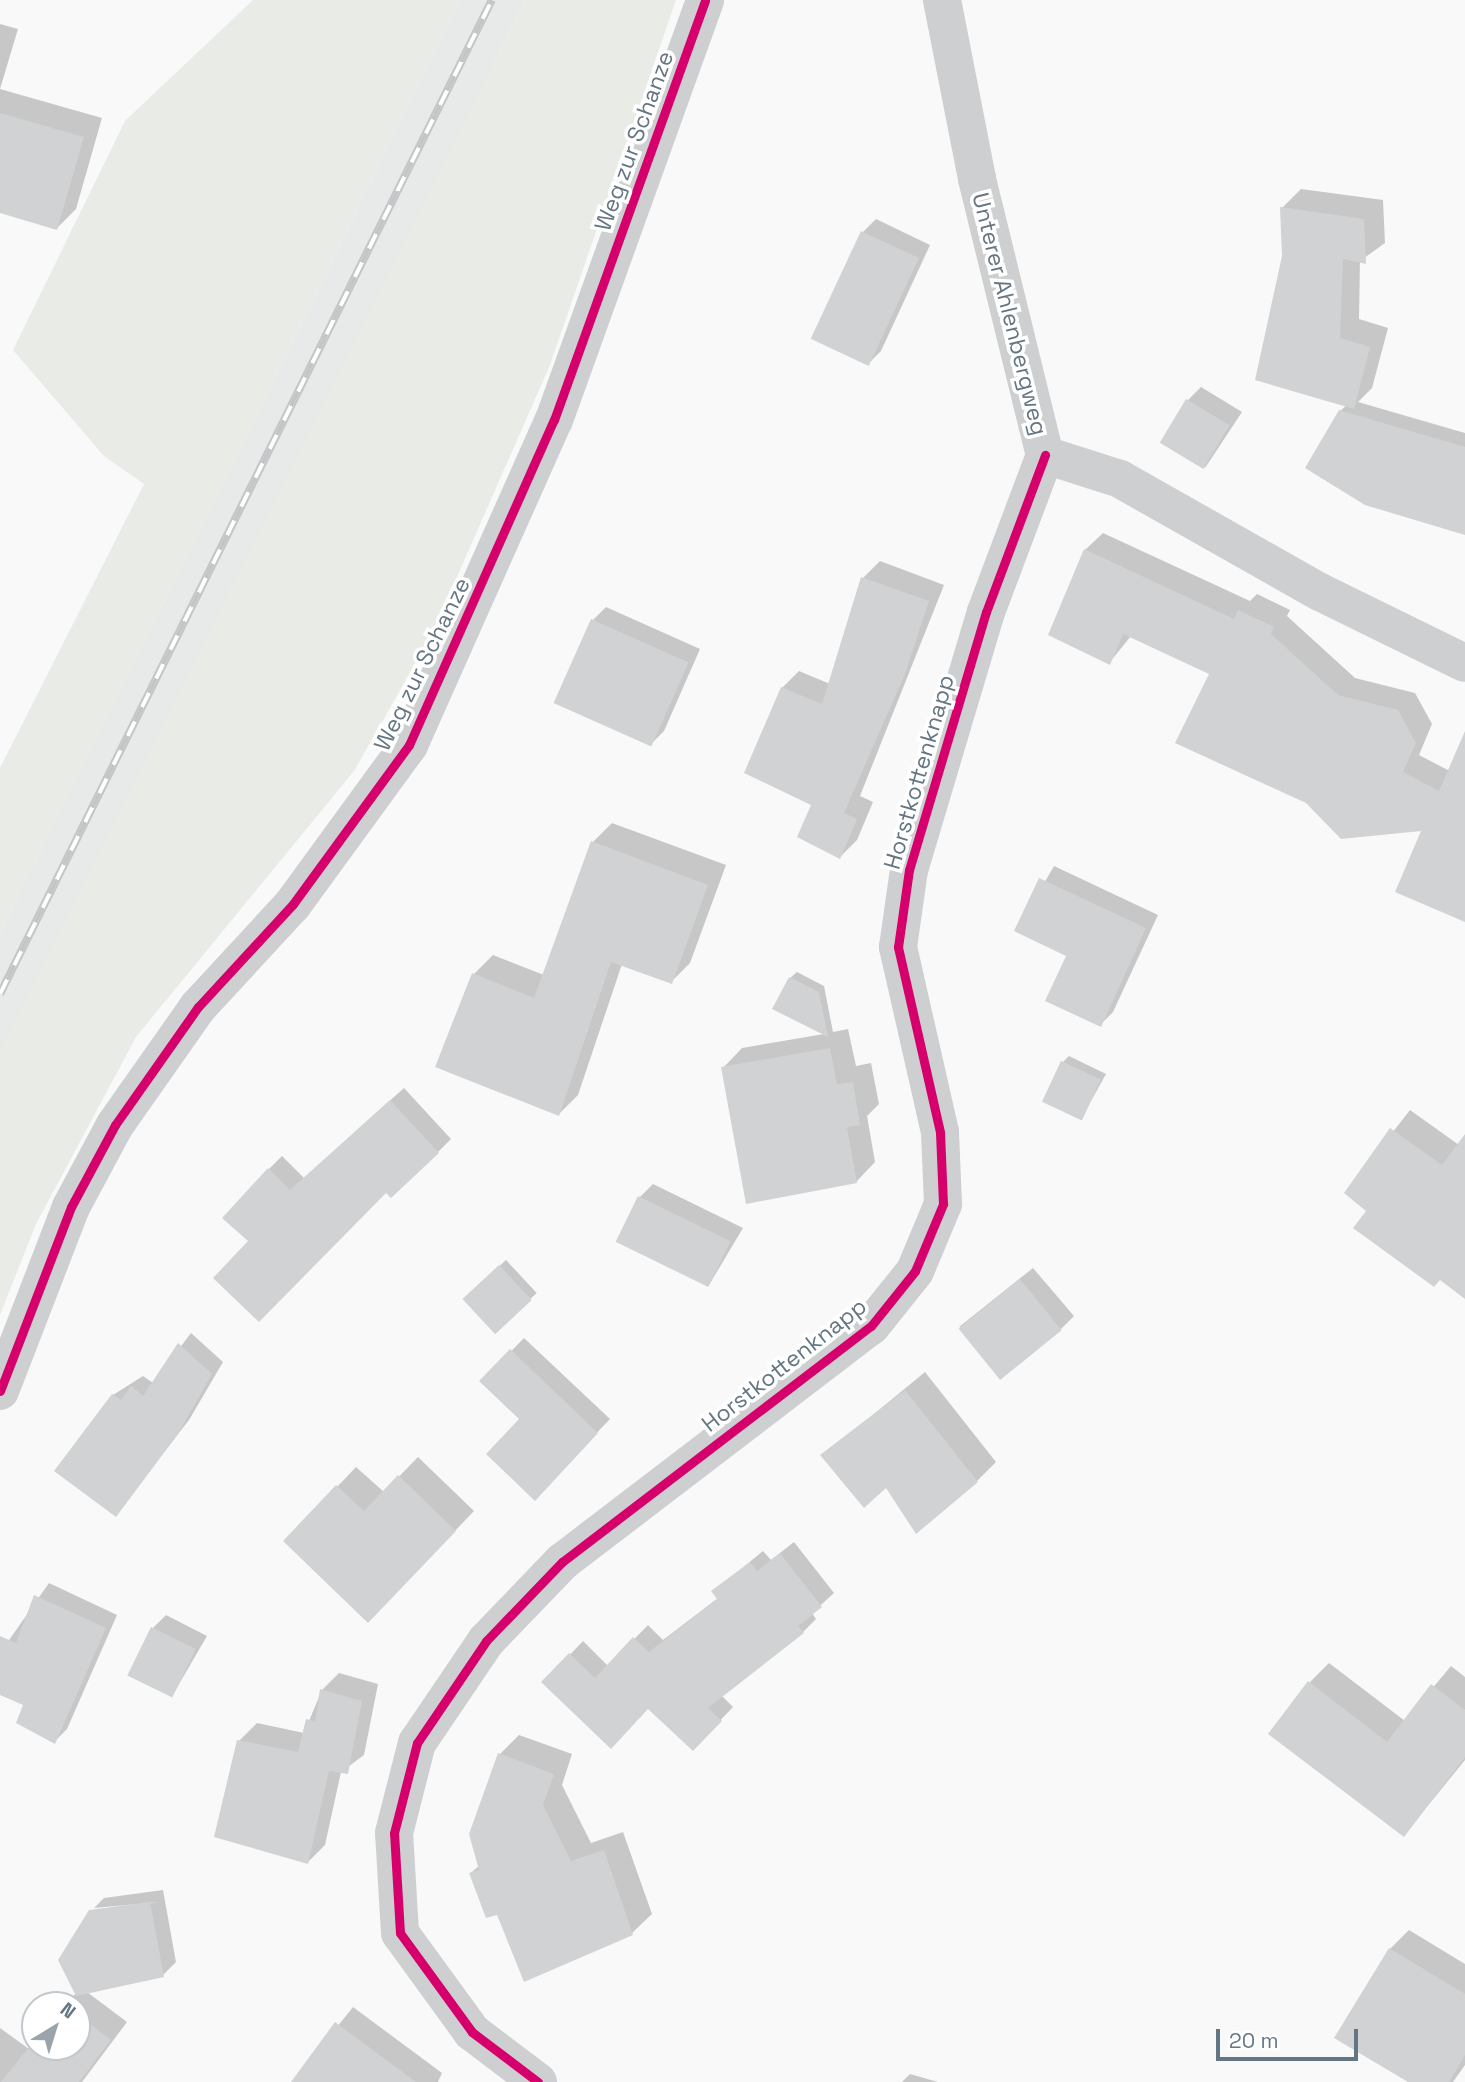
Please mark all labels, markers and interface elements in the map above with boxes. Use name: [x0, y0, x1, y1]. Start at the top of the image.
street label: Weg zur Schanze: [589, 47, 679, 235]
street label: Unterer Ahlenbergweg: [966, 190, 1054, 438]
street label: Weg zur Schanze: [368, 573, 476, 755]
street label: Horstkottenknapp: [878, 671, 960, 873]
street label: Horstkottenknapp: [696, 1292, 872, 1438]
north arrow: [21, 1991, 91, 2061]
text: N: [55, 1997, 81, 2024]
scale bar: [1220, 2016, 1362, 2060]
text: 20 m: [1229, 2027, 1279, 2054]

